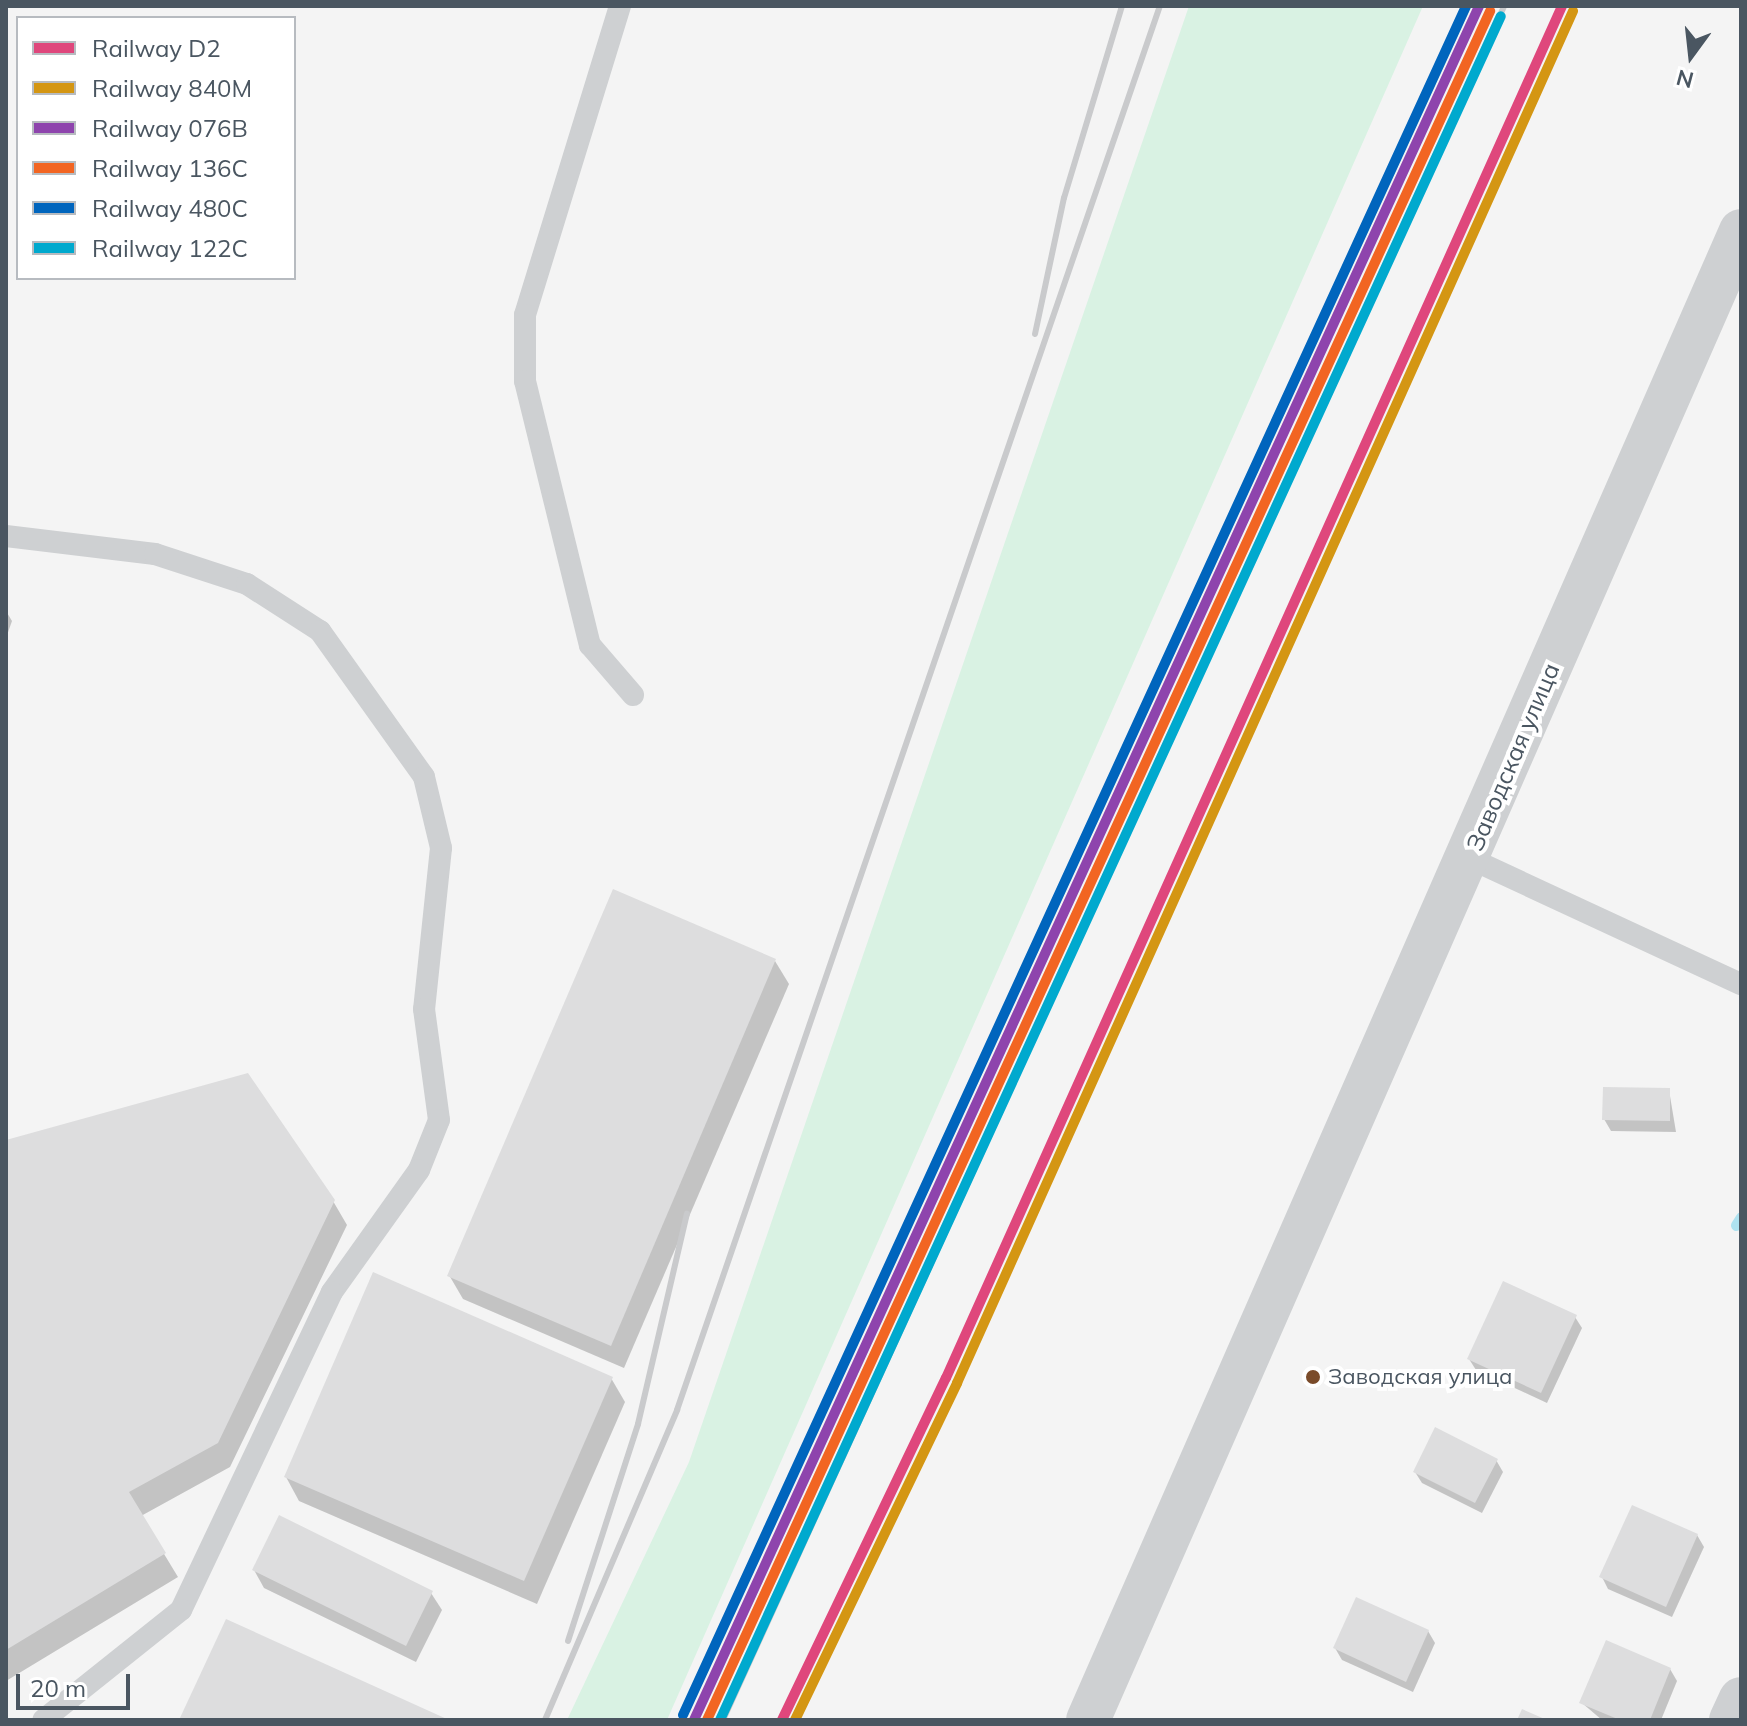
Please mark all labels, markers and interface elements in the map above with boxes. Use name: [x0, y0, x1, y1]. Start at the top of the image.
legend: [16, 16, 296, 280]
north arrow: [1651, 16, 1731, 96]
text: Railway D2: [92, 33, 221, 63]
text: N: [1673, 64, 1696, 95]
text: Railway 840М: [92, 73, 252, 103]
text: Railway 076В: [92, 113, 248, 143]
text: Railway 136С: [92, 153, 248, 183]
text: Railway 480С: [92, 193, 248, 223]
text: Railway 122С: [92, 233, 248, 263]
street label: Заводская улица: [1460, 659, 1566, 855]
place label: Заводская улица: [1328, 1364, 1513, 1390]
marker: Заводская улица: [1305, 1369, 1321, 1385]
scale bar: [20, 1658, 134, 1708]
text: 20 m: [30, 1673, 86, 1703]

